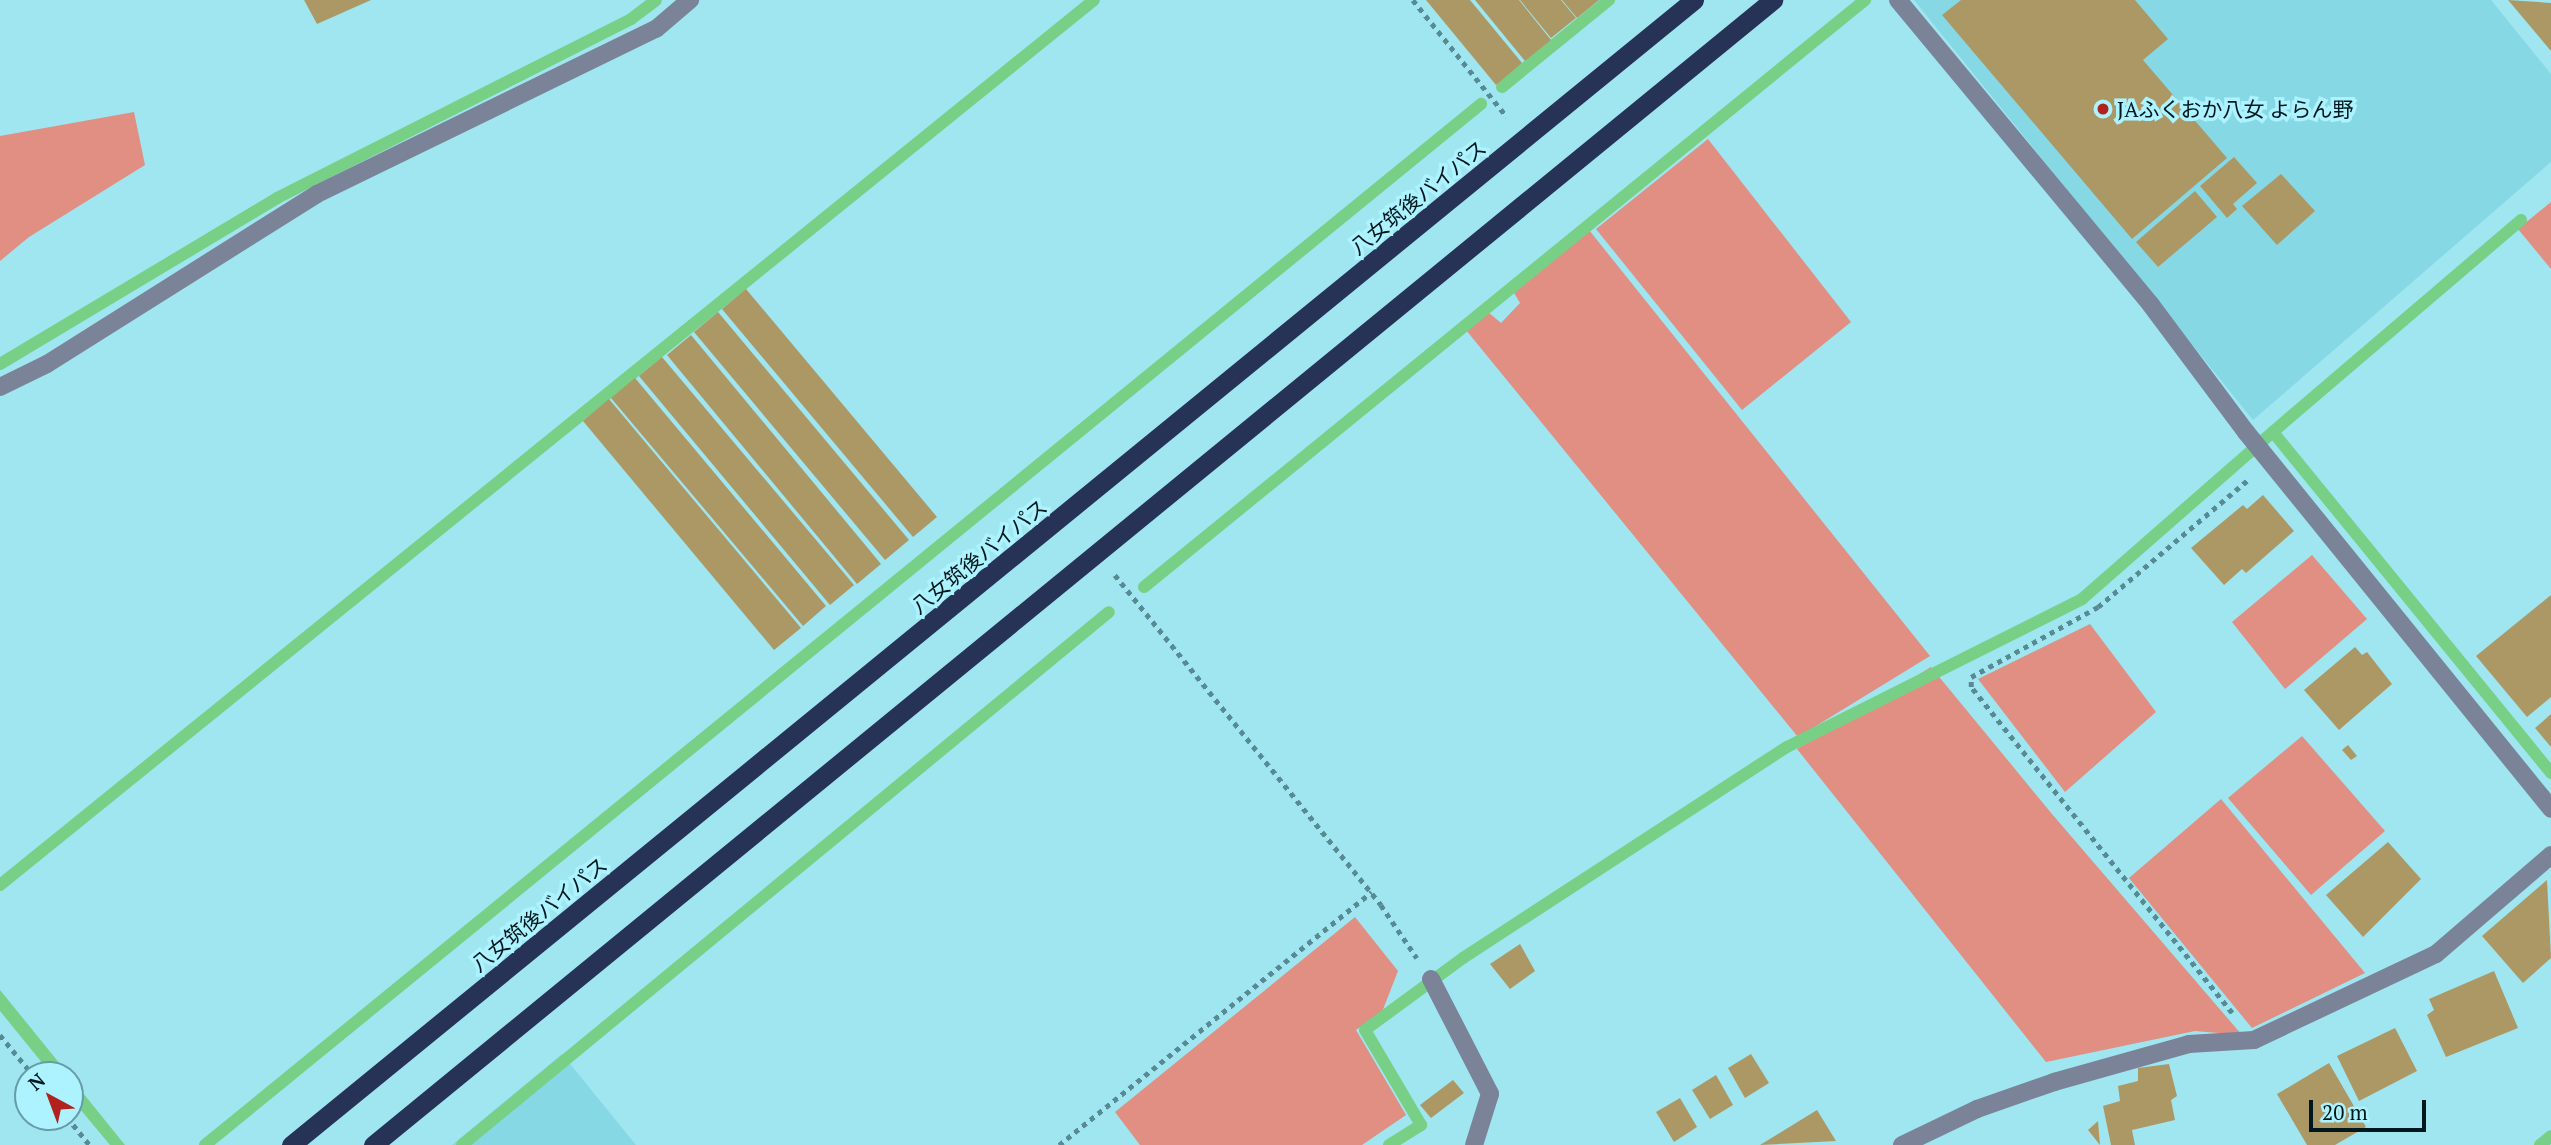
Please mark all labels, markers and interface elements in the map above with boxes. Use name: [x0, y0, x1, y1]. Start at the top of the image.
place label: JAふくおか八女 よらん野: [2117, 96, 2354, 122]
marker: JAふくおか八女 よらん野: [2095, 101, 2111, 117]
street label: 八女筑後バイパス: [1345, 134, 1491, 260]
street label: 八女筑後バイパス: [906, 493, 1052, 619]
street label: 八女筑後バイパス: [466, 851, 612, 977]
north arrow: [14, 1061, 84, 1131]
text: N: [23, 1067, 50, 1095]
scale bar: [2313, 1086, 2430, 1130]
text: 20 m: [2322, 1098, 2368, 1126]

